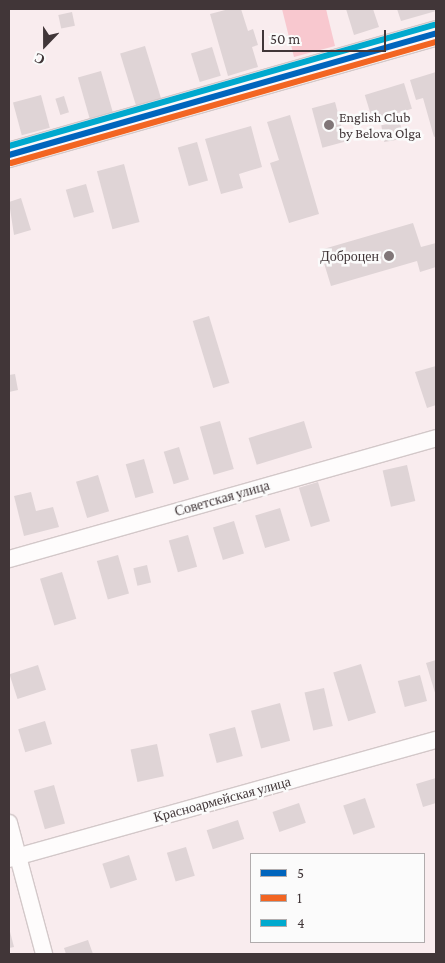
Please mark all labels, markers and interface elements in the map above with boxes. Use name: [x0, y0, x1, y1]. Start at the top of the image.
north arrow: [20, 20, 70, 70]
scale bar: [265, 20, 389, 52]
text: 50 m: [270, 31, 300, 47]
text: С: [32, 50, 47, 68]
place label: English Club by Belova Olga: [339, 109, 421, 142]
marker: English Club by Belova Olga: [323, 119, 335, 131]
place label: Доброцен: [320, 248, 379, 264]
marker: Доброцен: [383, 250, 395, 262]
street label: Советская улица: [173, 476, 271, 520]
street label: Красноармейская улица: [151, 773, 293, 825]
legend: [250, 853, 425, 943]
text: 5: [297, 865, 304, 881]
text: 1: [297, 890, 302, 906]
text: 4: [297, 915, 305, 931]

